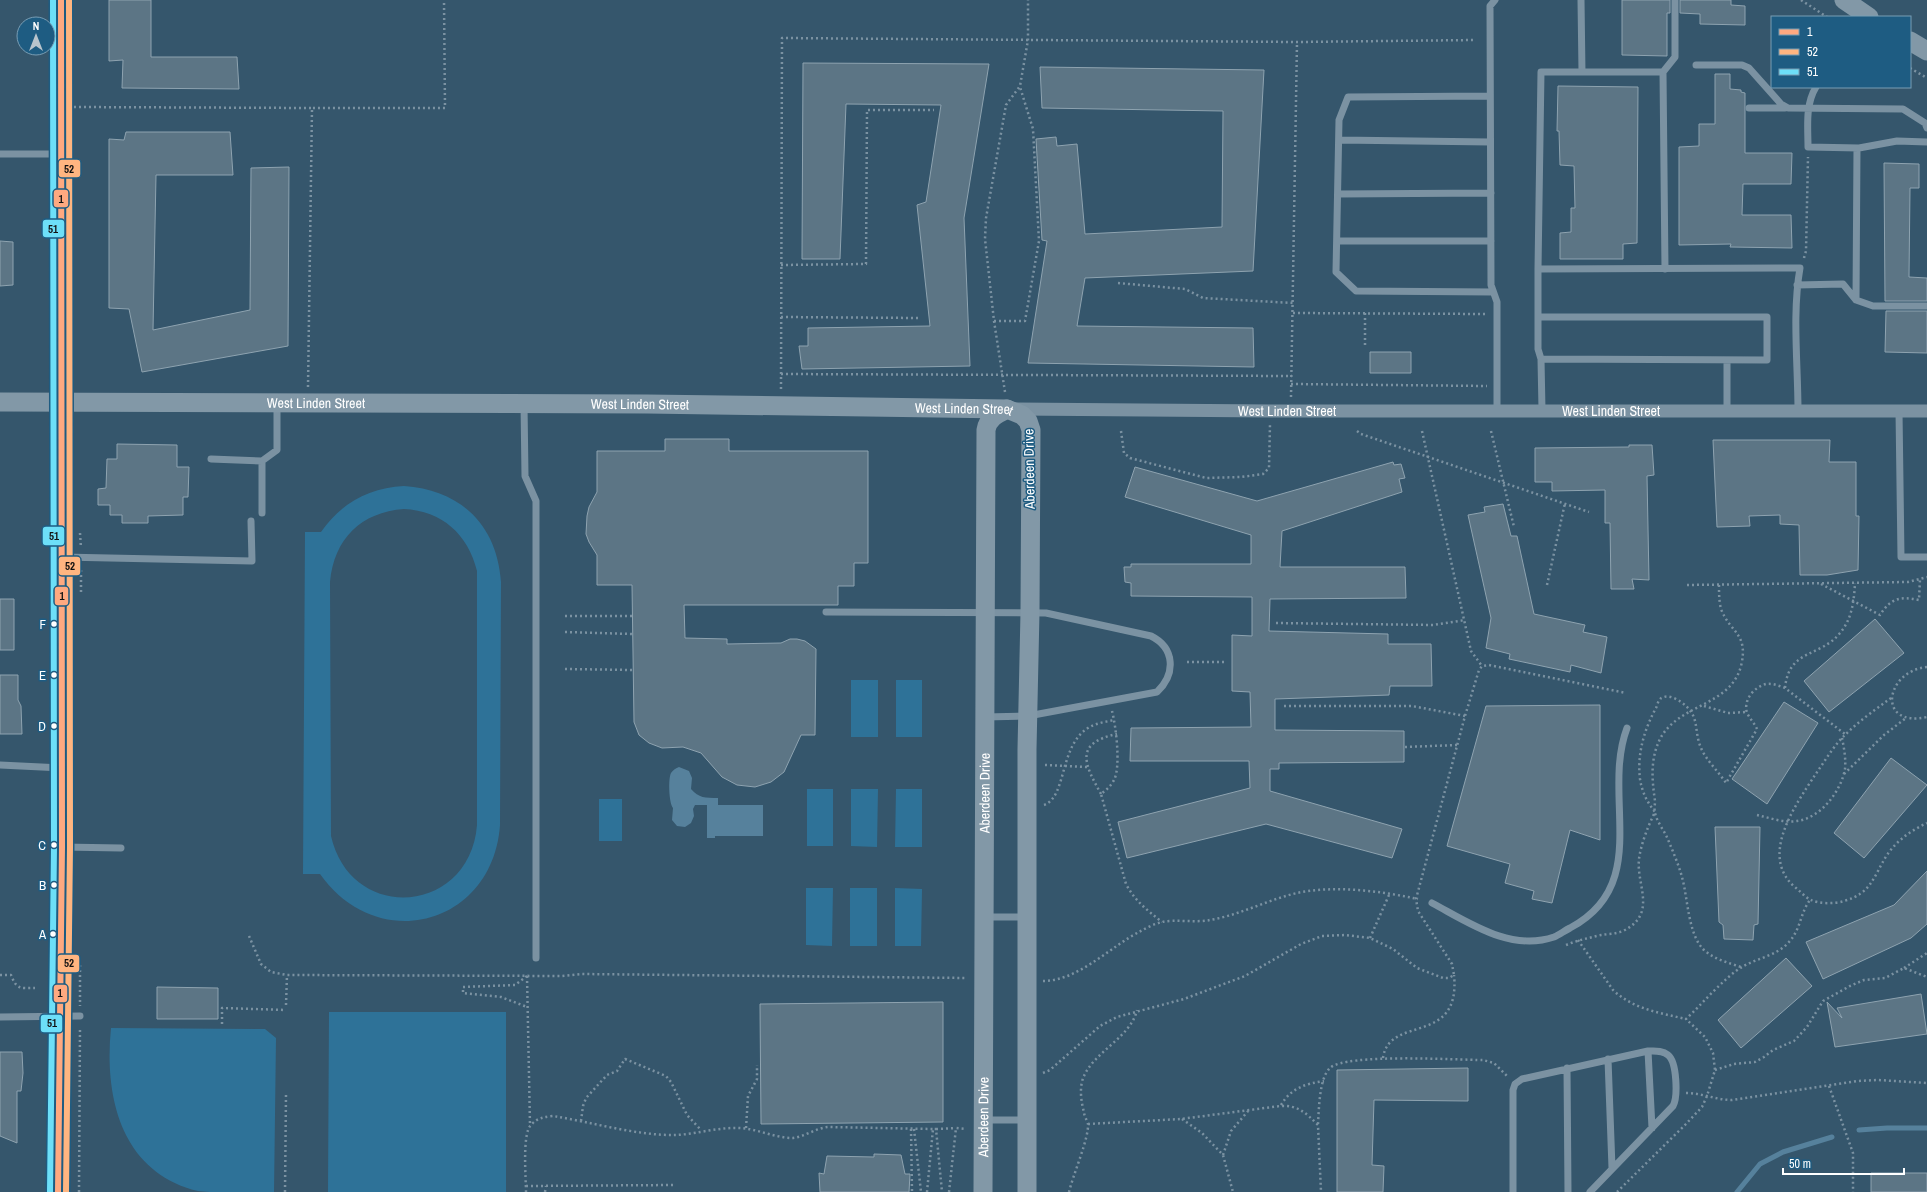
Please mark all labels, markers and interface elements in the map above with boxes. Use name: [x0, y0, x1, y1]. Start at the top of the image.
north arrow: [16, 16, 56, 56]
legend: [1771, 16, 1911, 88]
text: N: [33, 19, 39, 33]
text: 1: [1807, 24, 1813, 40]
text: 52: [1807, 44, 1818, 60]
text: 51: [1807, 64, 1818, 80]
line badge: 52: [58, 159, 81, 178]
text: 52: [64, 162, 74, 176]
line badge: 1: [53, 189, 69, 208]
text: 1: [58, 192, 64, 206]
line badge: 51: [42, 219, 65, 238]
text: 51: [48, 222, 58, 236]
street label: West Linden Street: [267, 394, 365, 412]
street label: West Linden Street: [591, 395, 689, 414]
street label: West Linden Street: [915, 399, 1016, 420]
street label: West Linden Street: [1238, 402, 1336, 420]
street label: West Linden Street: [1562, 402, 1660, 420]
street label: Aberdeen Drive: [1019, 429, 1039, 510]
line badge: 51: [42, 526, 65, 546]
text: 51: [49, 529, 59, 543]
line badge: 52: [58, 556, 81, 576]
text: 52: [65, 559, 75, 573]
line badge: 1: [54, 586, 69, 606]
text: 1: [59, 589, 65, 603]
place label: F: [39, 616, 46, 633]
marker: F: [49, 619, 59, 629]
place label: E: [39, 667, 46, 684]
marker: E: [49, 670, 59, 680]
place label: D: [38, 718, 46, 735]
marker: D: [49, 721, 59, 731]
street label: Aberdeen Drive: [975, 753, 994, 834]
place label: C: [38, 837, 46, 854]
marker: C: [49, 840, 59, 850]
place label: B: [39, 877, 46, 894]
marker: B: [49, 880, 59, 890]
place label: A: [38, 926, 47, 943]
marker: A: [48, 929, 58, 939]
line badge: 52: [57, 954, 80, 973]
text: 52: [64, 956, 74, 970]
line badge: 1: [53, 984, 68, 1003]
text: 1: [57, 986, 63, 1000]
line badge: 51: [40, 1014, 63, 1033]
text: 51: [47, 1016, 57, 1030]
street label: Aberdeen Drive: [974, 1077, 992, 1158]
scale bar: [1783, 1150, 1904, 1176]
text: 50 m: [1789, 1156, 1811, 1172]

